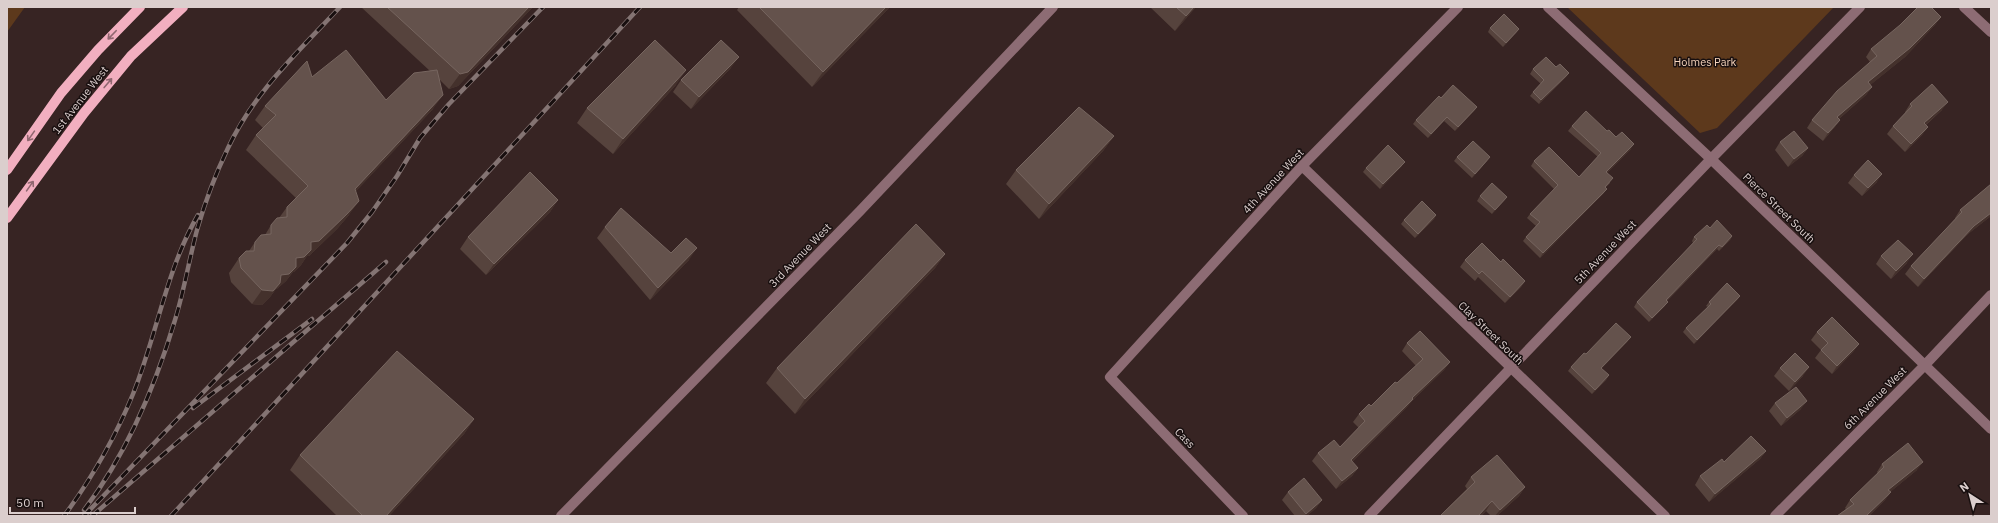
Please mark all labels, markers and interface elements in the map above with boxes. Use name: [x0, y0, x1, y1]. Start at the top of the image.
one-way arrow: [108, 30, 117, 40]
park label: Holmes Park: [1674, 55, 1737, 69]
street label: 1st Avenue West: [49, 63, 111, 137]
one-way arrow: [104, 78, 113, 89]
one-way arrow: [27, 130, 35, 141]
street label: 4th Avenue West: [1239, 146, 1307, 216]
street label: Pierce Street South: [1740, 170, 1818, 246]
one-way arrow: [26, 181, 34, 192]
street label: 5th Avenue West: [1571, 217, 1639, 287]
street label: 3rd Avenue West: [766, 220, 834, 290]
street label: Clay Street South: [1455, 298, 1527, 368]
street label: 6th Avenue West: [1841, 363, 1910, 432]
street label: Cass: [1172, 425, 1198, 451]
north arrow: [1950, 475, 1990, 515]
text: N: [1957, 479, 1971, 495]
scale bar: [10, 489, 135, 515]
text: 50 m: [16, 495, 44, 510]

